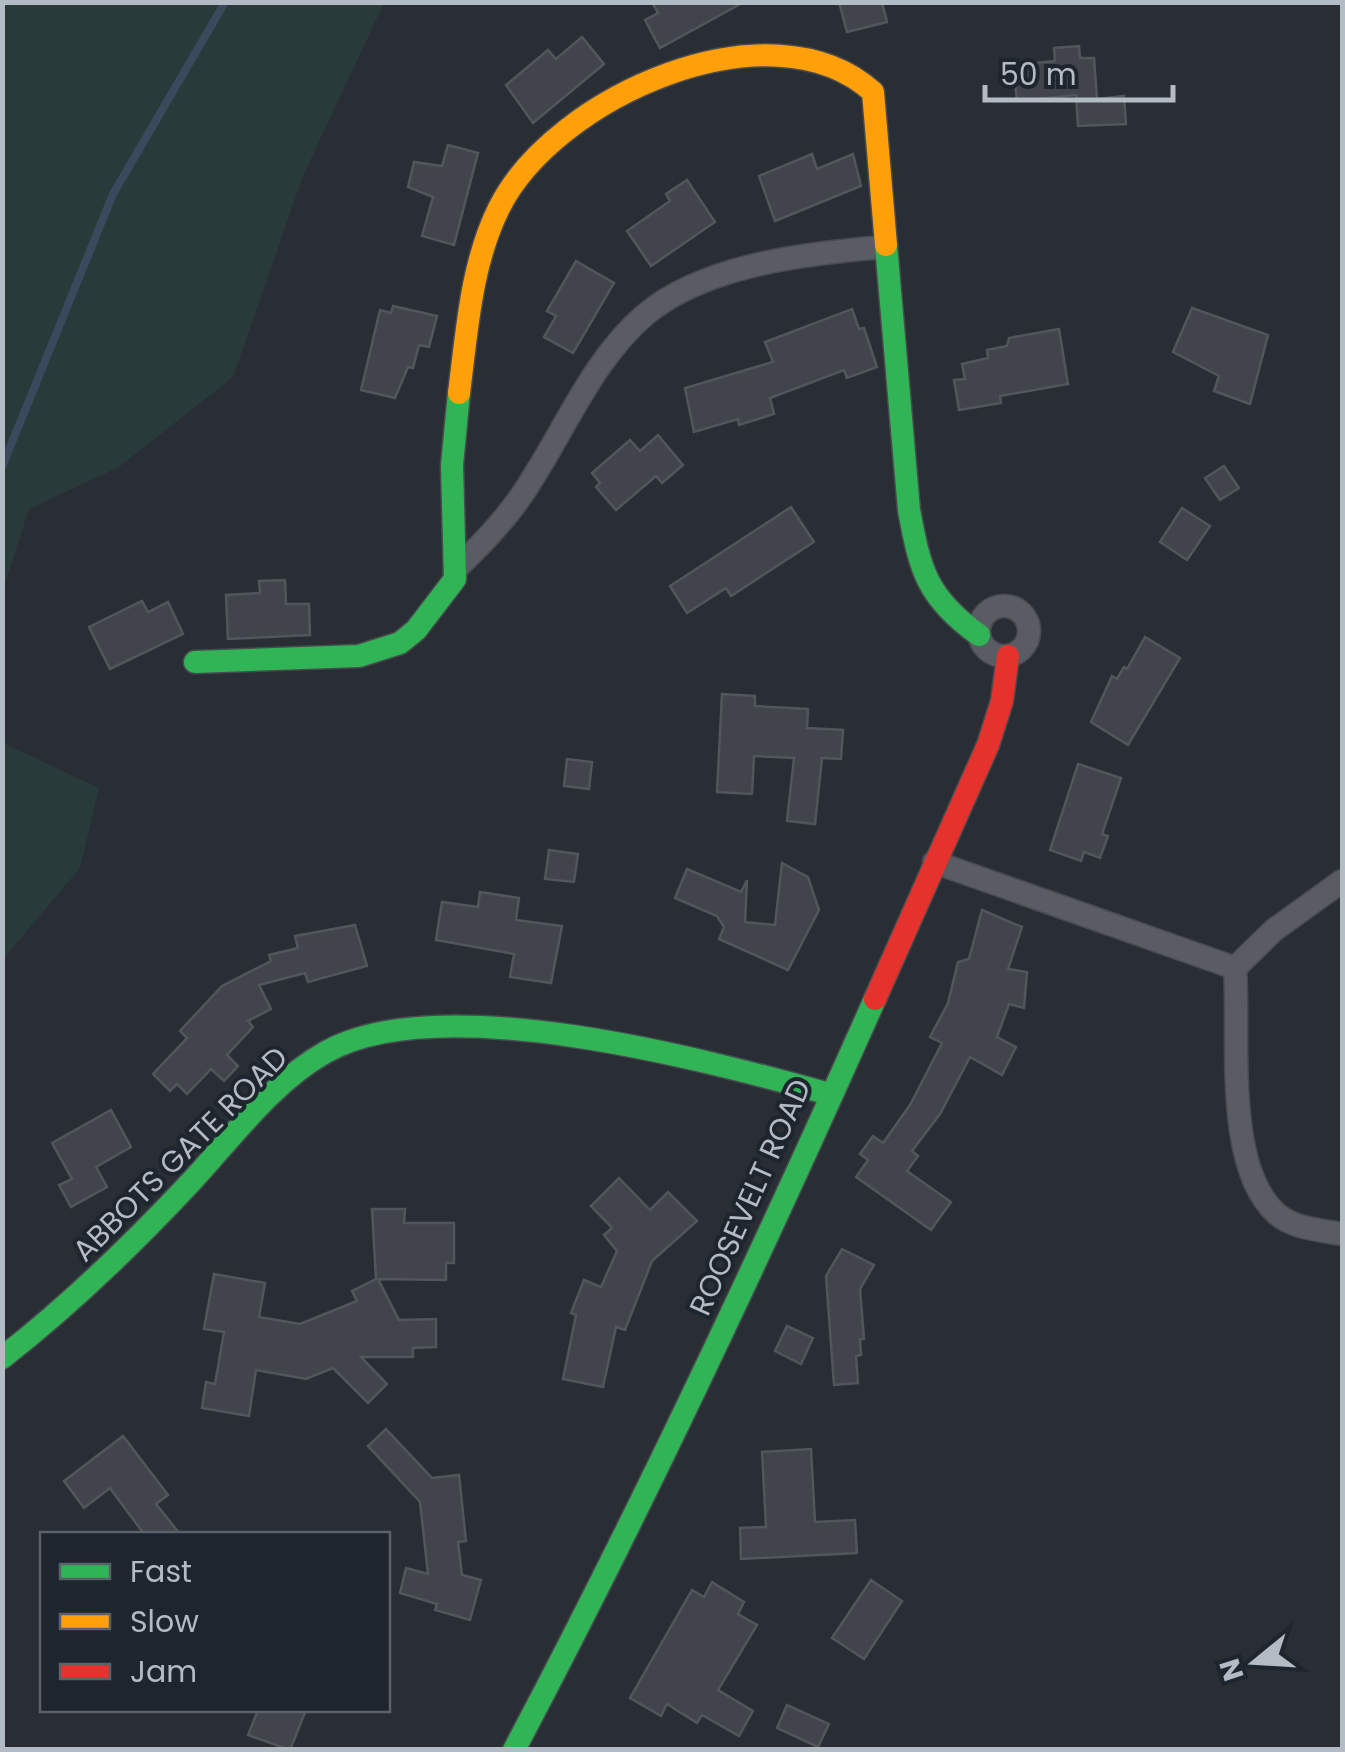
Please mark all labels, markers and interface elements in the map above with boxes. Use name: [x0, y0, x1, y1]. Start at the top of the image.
scale bar: [985, 40, 1172, 102]
text: 50 m: [1000, 53, 1077, 96]
street label: ABBOTS GATE ROAD: [63, 1037, 297, 1271]
street label: ROOSEVELT ROAD: [679, 1072, 821, 1322]
legend: [40, 1532, 390, 1712]
text: Fast: [130, 1550, 192, 1593]
text: Slow: [130, 1600, 199, 1643]
north arrow: [1205, 1612, 1305, 1712]
text: Jam: [130, 1650, 197, 1693]
text: N: [1210, 1654, 1253, 1686]

